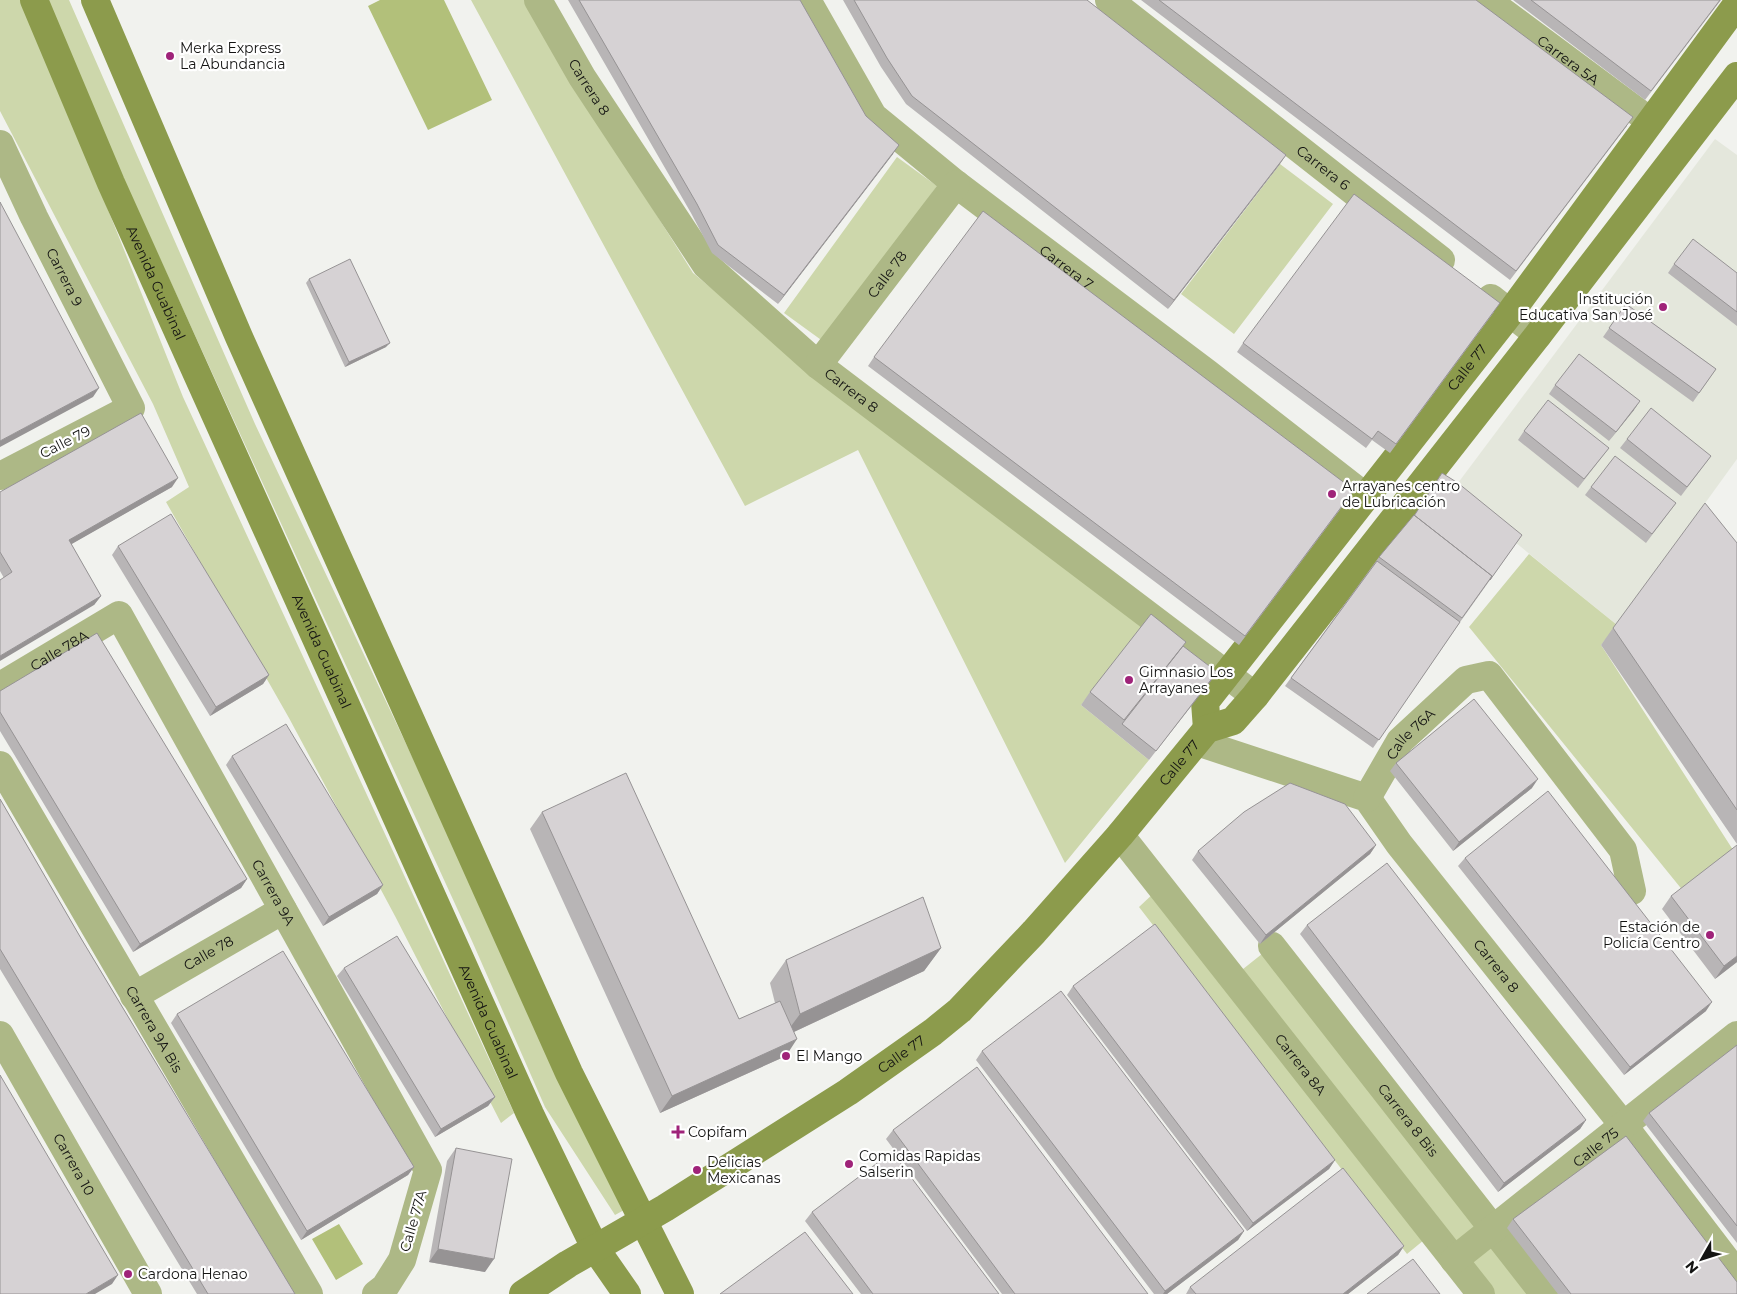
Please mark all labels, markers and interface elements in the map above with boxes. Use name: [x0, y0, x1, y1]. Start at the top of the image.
street label: Carrera 5A: [1534, 31, 1603, 90]
place label: Merka Express La Abundancia: [180, 39, 286, 73]
marker: Merka Express La Abundancia: [164, 50, 176, 62]
street label: Carrera 8: [565, 56, 614, 119]
street label: Carrera 6: [1293, 141, 1354, 195]
street label: Avenida Guabinal: [122, 223, 189, 343]
street label: Carrera 7: [1036, 241, 1097, 293]
street label: Carrera 9: [42, 245, 87, 309]
street label: Calle 78: [863, 247, 911, 302]
place label: Institución Educativa San José: [1519, 290, 1653, 324]
marker: Institución Educativa San José: [1657, 301, 1669, 313]
street label: Calle 77: [1443, 341, 1491, 395]
street label: Carrera 8: [821, 364, 882, 417]
street label: Calle 79: [37, 422, 93, 462]
place label: Arrayanes centro de Lubricación: [1342, 477, 1460, 511]
marker: Arrayanes centro de Lubricación: [1326, 488, 1338, 500]
street label: Avenida Guabinal: [288, 591, 355, 711]
street label: Calle 78A: [27, 626, 92, 675]
place label: Gimnasio Los Arrayanes: [1139, 663, 1233, 697]
marker: Gimnasio Los Arrayanes: [1123, 674, 1135, 686]
street label: Calle 76A: [1382, 704, 1439, 763]
street label: Calle 77: [1155, 736, 1203, 790]
street label: Carrera 9A: [248, 856, 299, 929]
place label: Estación de Policía Centro: [1603, 918, 1700, 952]
marker: Estación de Policía Centro: [1704, 929, 1716, 941]
street label: Calle 78: [180, 932, 237, 974]
street label: Carrera 8: [1469, 936, 1523, 996]
street label: Avenida Guabinal: [455, 961, 522, 1081]
street label: Carrera 9A Bis: [122, 982, 187, 1076]
street label: Carrera 8A: [1271, 1030, 1331, 1100]
street label: Calle 77: [874, 1031, 929, 1077]
place label: El Mango: [796, 1047, 862, 1065]
marker: El Mango: [780, 1050, 792, 1062]
street label: Carrera 8 Bis: [1374, 1080, 1442, 1161]
place label: Copifam: [688, 1123, 747, 1141]
street label: Calle 75: [1569, 1124, 1622, 1171]
marker: Copifam: [672, 1126, 684, 1138]
street label: Carrera 10: [49, 1130, 99, 1199]
place label: Comidas Rapidas Salserin: [859, 1147, 981, 1181]
place label: Delicias Mexicanas: [707, 1153, 781, 1187]
marker: Comidas Rapidas Salserin: [843, 1158, 855, 1170]
marker: Delicias Mexicanas: [691, 1164, 703, 1176]
street label: Calle 77A: [396, 1187, 431, 1254]
north arrow: [1677, 1234, 1727, 1284]
text: N: [1681, 1257, 1702, 1277]
place label: Cardona Henao: [138, 1265, 248, 1283]
marker: Cardona Henao: [122, 1268, 134, 1280]

